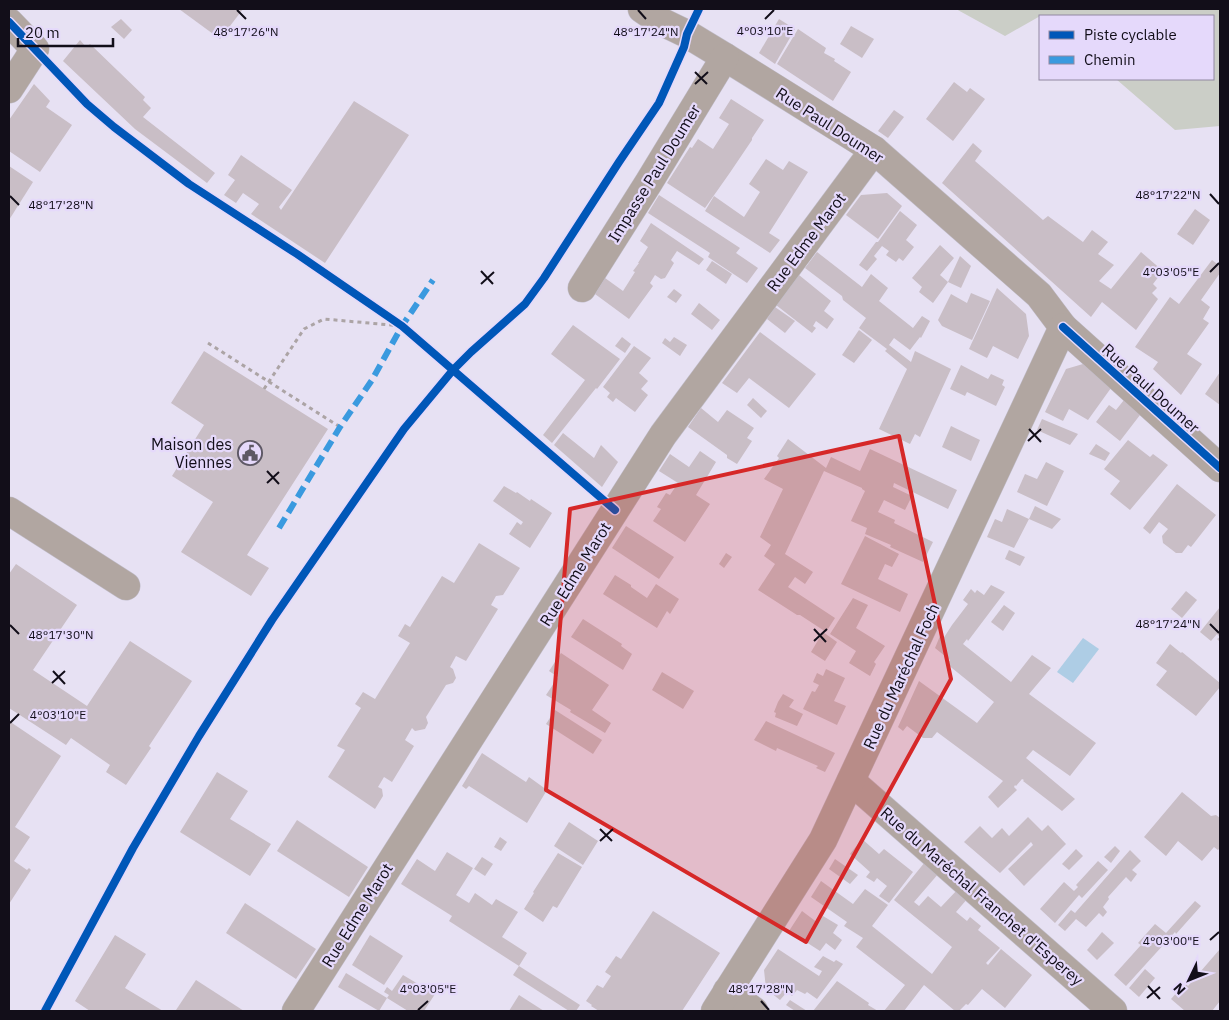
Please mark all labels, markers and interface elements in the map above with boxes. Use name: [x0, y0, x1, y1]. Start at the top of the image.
scale bar: [18, 15, 112, 47]
legend: [1039, 15, 1214, 80]
text: 20 m: [25, 23, 60, 42]
text: 4°03'10"E: [737, 23, 793, 38]
text: 48°17'26"N: [213, 24, 279, 39]
text: 48°17'24"N: [613, 24, 679, 39]
text: Piste cyclable: [1084, 25, 1177, 44]
text: Chemin: [1084, 50, 1135, 69]
street label: Rue Paul Doumer: [772, 83, 888, 167]
street label: Impasse Paul Doumer: [603, 100, 705, 246]
text: 48°17'22"N: [1135, 187, 1201, 202]
street label: Rue Edme Marot: [762, 189, 850, 295]
text: 48°17'28"N: [28, 197, 94, 212]
text: 4°03'05"E: [1143, 264, 1199, 279]
street label: Rue Paul Doumer: [1098, 339, 1204, 437]
place label: Maison des Viennes: [151, 434, 232, 472]
public building icon: Maison des Viennes: [237, 440, 263, 466]
street label: Rue Edme Marot: [535, 518, 615, 630]
street label: Rue du Maréchal Foch: [858, 600, 944, 752]
text: 48°17'24"N: [1135, 616, 1201, 631]
text: 48°17'30"N: [28, 627, 94, 642]
text: 4°03'10"E: [30, 707, 86, 722]
street label: Rue du Maréchal Franchet d'Esperey: [877, 802, 1087, 990]
street label: Rue Edme Marot: [317, 859, 397, 971]
text: 4°03'00"E: [1143, 933, 1199, 948]
north arrow: [1164, 955, 1214, 1005]
text: N: [1169, 979, 1190, 999]
text: 4°03'05"E: [400, 981, 456, 996]
text: 48°17'28"N: [728, 981, 794, 996]

